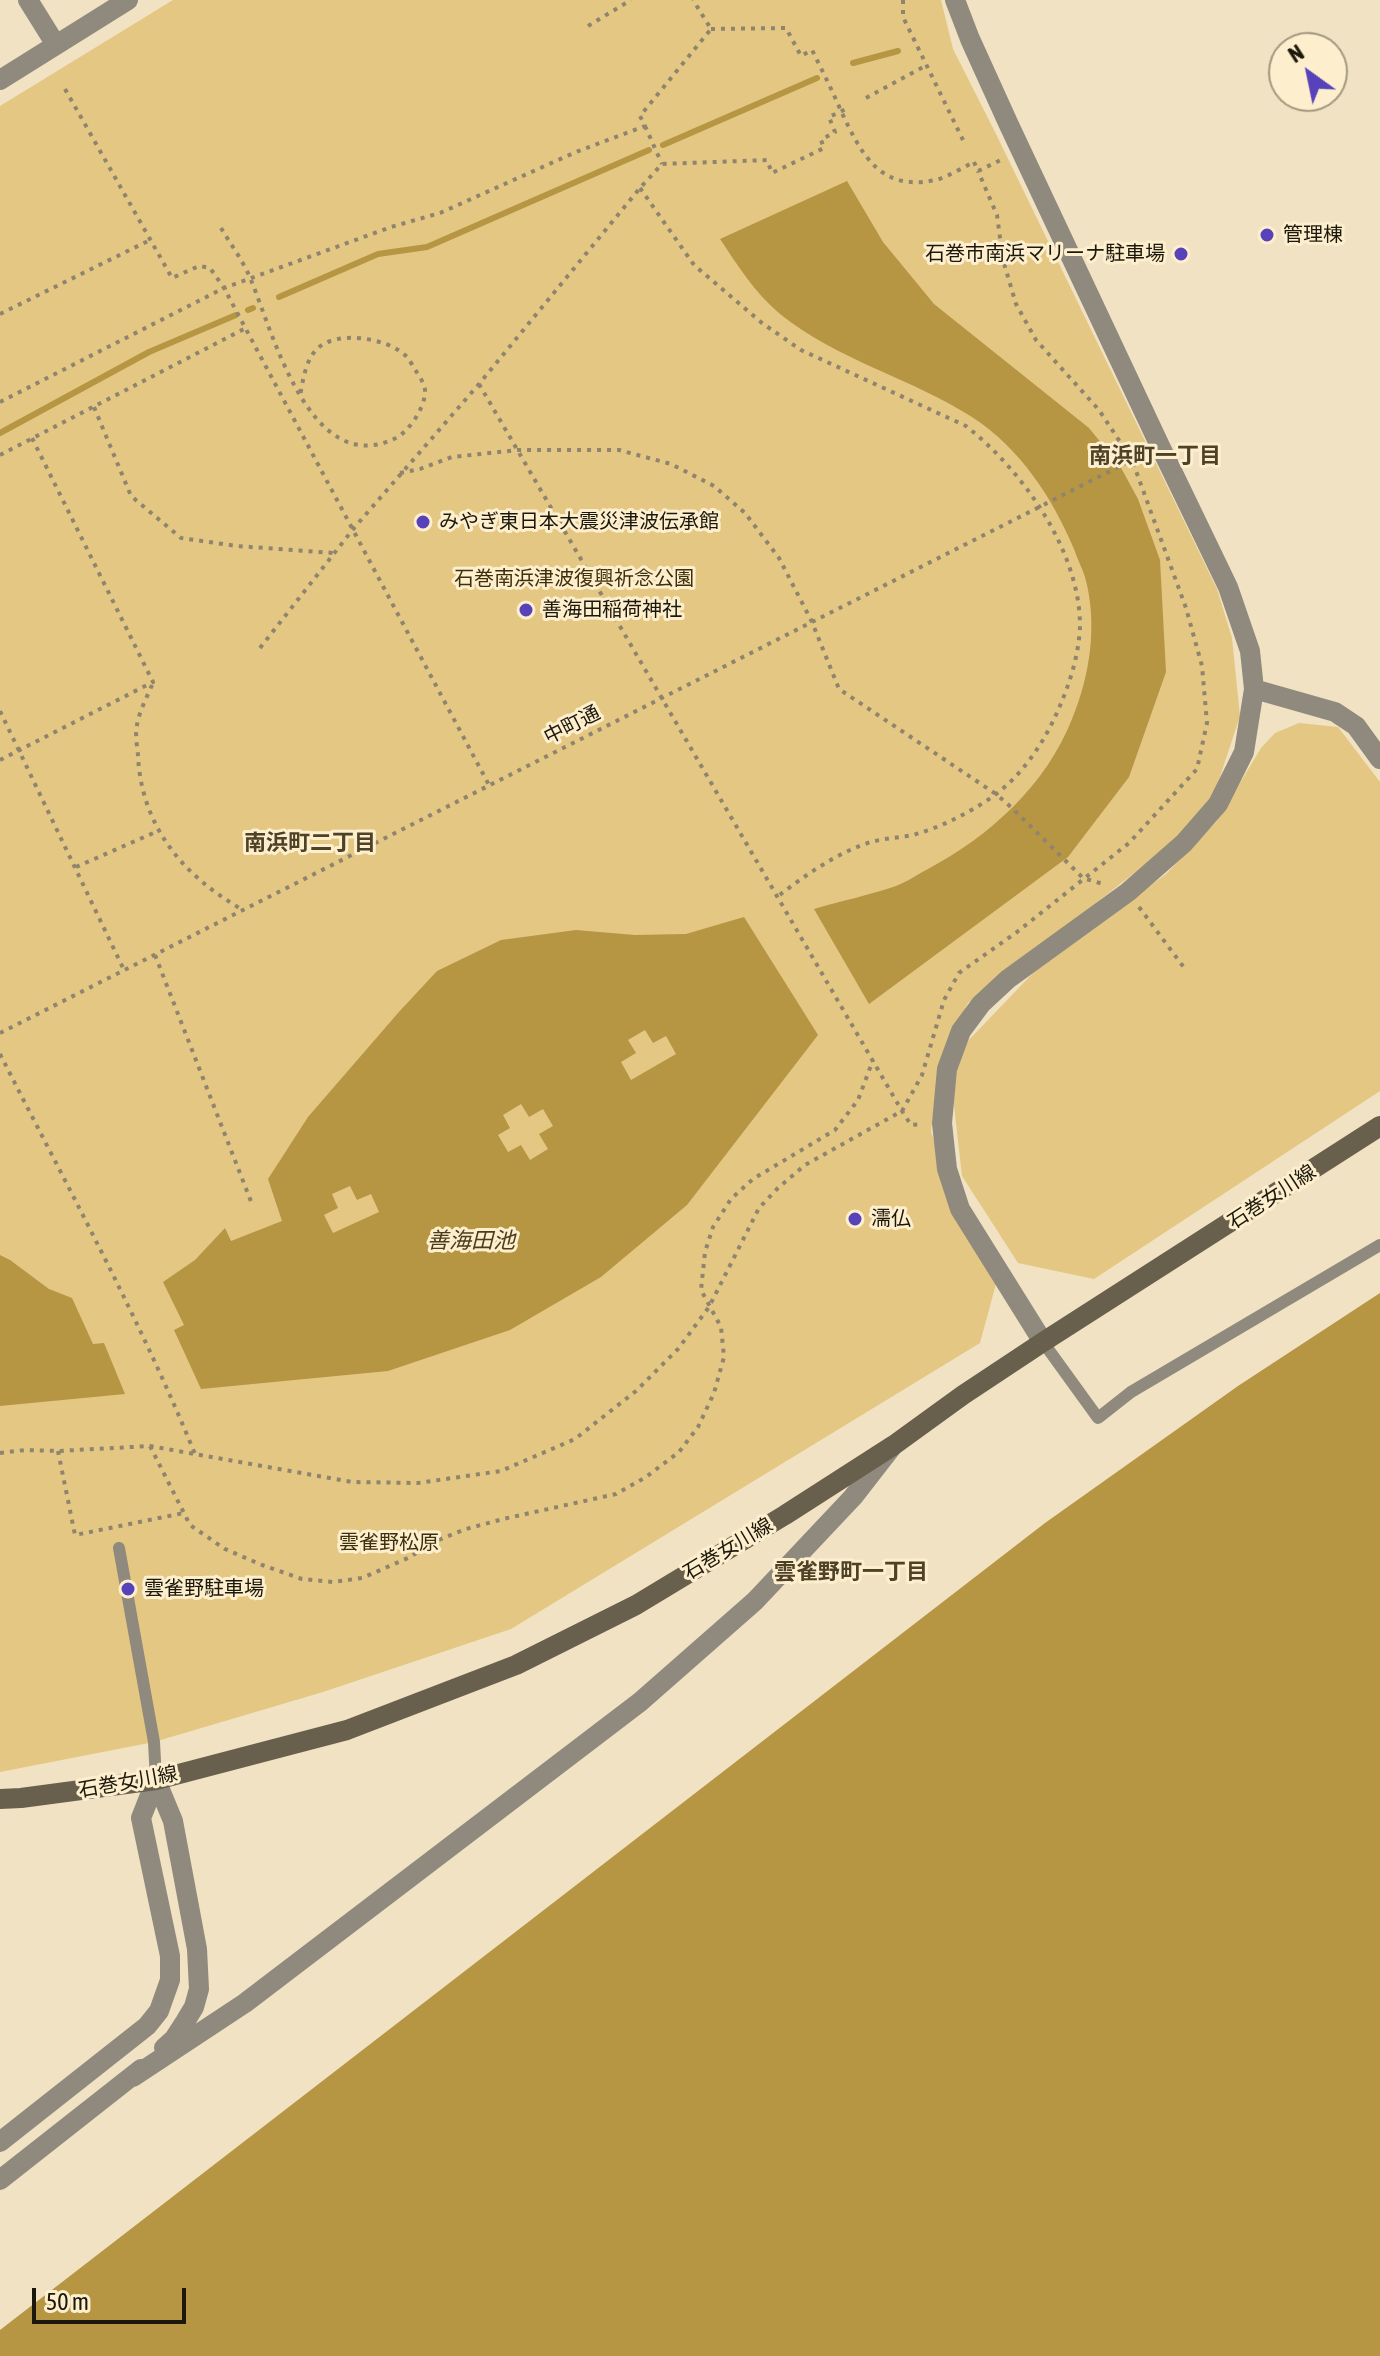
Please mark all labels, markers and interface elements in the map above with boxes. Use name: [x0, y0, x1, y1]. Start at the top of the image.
north arrow: [1268, 32, 1348, 112]
text: N: [1283, 39, 1309, 68]
place label: 管理棟: [1283, 223, 1343, 247]
marker: 管理棟: [1258, 226, 1276, 244]
place label: 石巻市南浜マリーナ駐車場: [925, 242, 1165, 266]
marker: 石巻市南浜マリーナ駐車場: [1172, 245, 1190, 263]
district label: 南浜町一丁目: [1089, 443, 1221, 469]
place label: みやぎ東日本大震災津波伝承館: [439, 510, 719, 534]
marker: みやぎ東日本大震災津波伝承館: [414, 513, 432, 531]
park label: 石巻南浜津波復興祈念公園: [454, 567, 694, 591]
place label: 善海田稲荷神社: [542, 598, 682, 622]
marker: 善海田稲荷神社: [517, 601, 535, 619]
street label: 中町通: [540, 701, 604, 749]
district label: 南浜町二丁目: [244, 830, 376, 856]
street label: 石巻女川線: [1224, 1160, 1320, 1234]
place label: 濡仏: [871, 1207, 911, 1231]
marker: 濡仏: [846, 1210, 864, 1228]
water label: 善海田池: [427, 1228, 515, 1254]
street label: 石巻女川線: [679, 1513, 777, 1585]
park label: 雲雀野松原: [339, 1531, 439, 1555]
district label: 雲雀野町一丁目: [774, 1559, 928, 1585]
place label: 雲雀野駐車場: [144, 1577, 264, 1601]
marker: 雲雀野駐車場: [119, 1580, 137, 1598]
street label: 石巻女川線: [77, 1761, 179, 1803]
scale bar: [36, 2272, 190, 2322]
text: 50 m: [46, 2288, 89, 2315]

